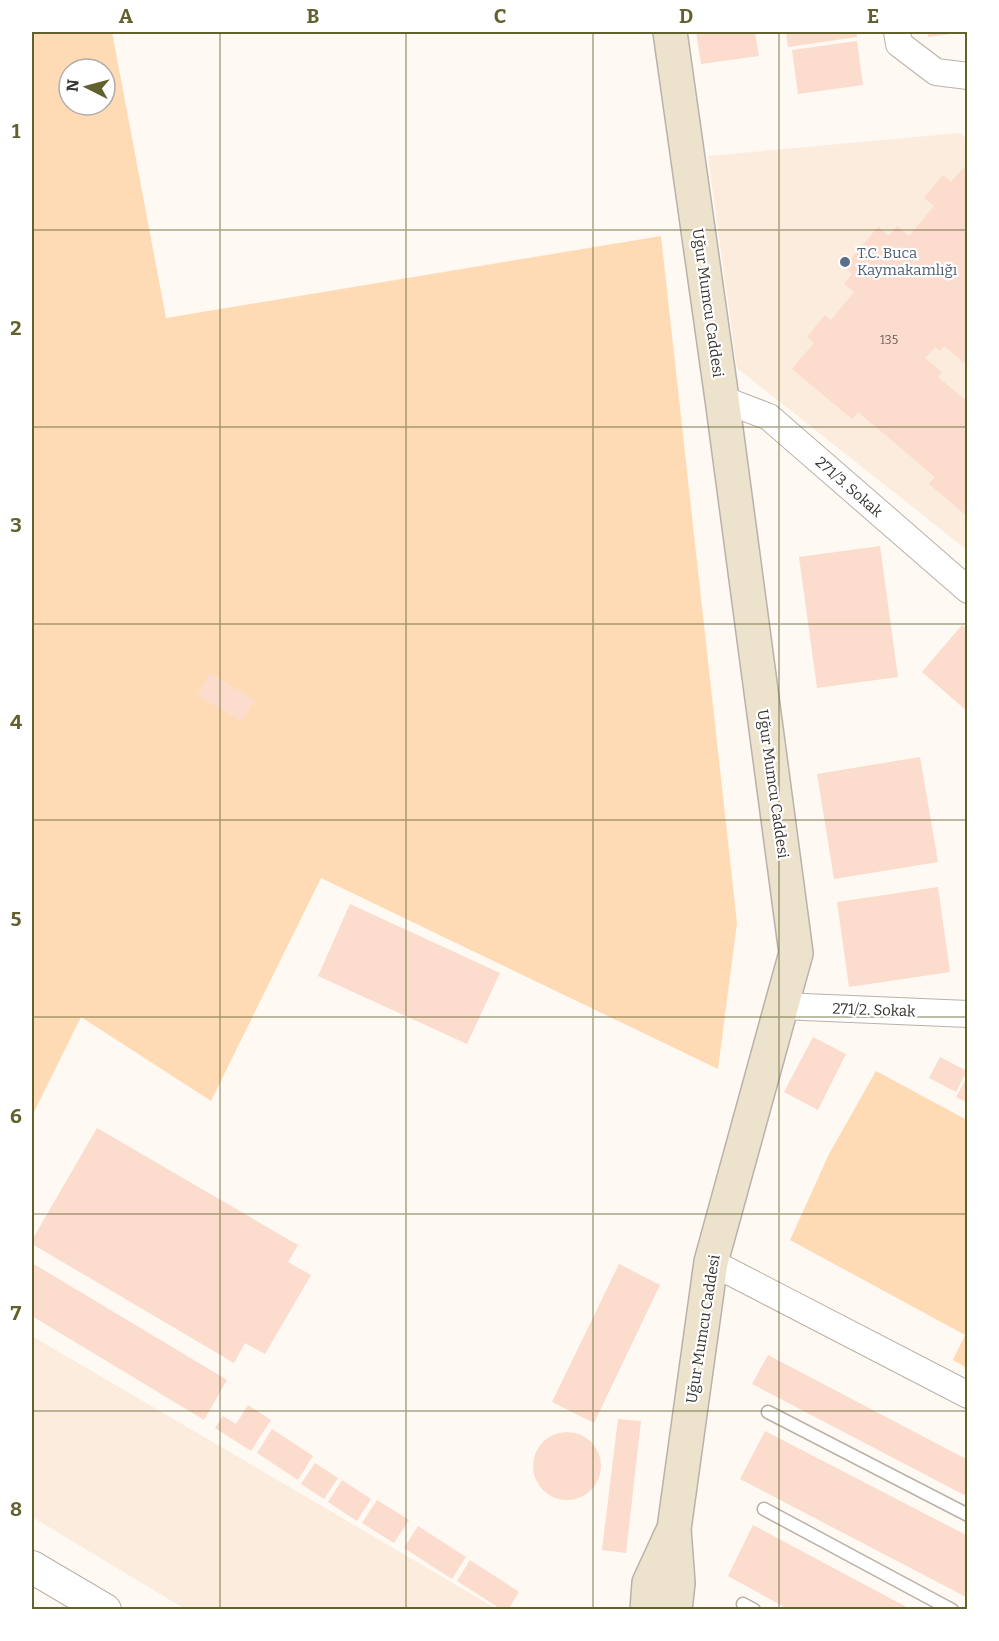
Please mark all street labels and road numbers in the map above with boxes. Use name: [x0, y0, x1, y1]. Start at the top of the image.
street label: Uğur Mumcu Caddesi: [689, 227, 727, 379]
street label: 271/3. Sokak: [812, 453, 887, 521]
street label: Uğur Mumcu Caddesi: [754, 708, 792, 860]
street label: 271/2. Sokak: [832, 1000, 916, 1020]
street label: Uğur Mumcu Caddesi: [682, 1253, 724, 1405]

